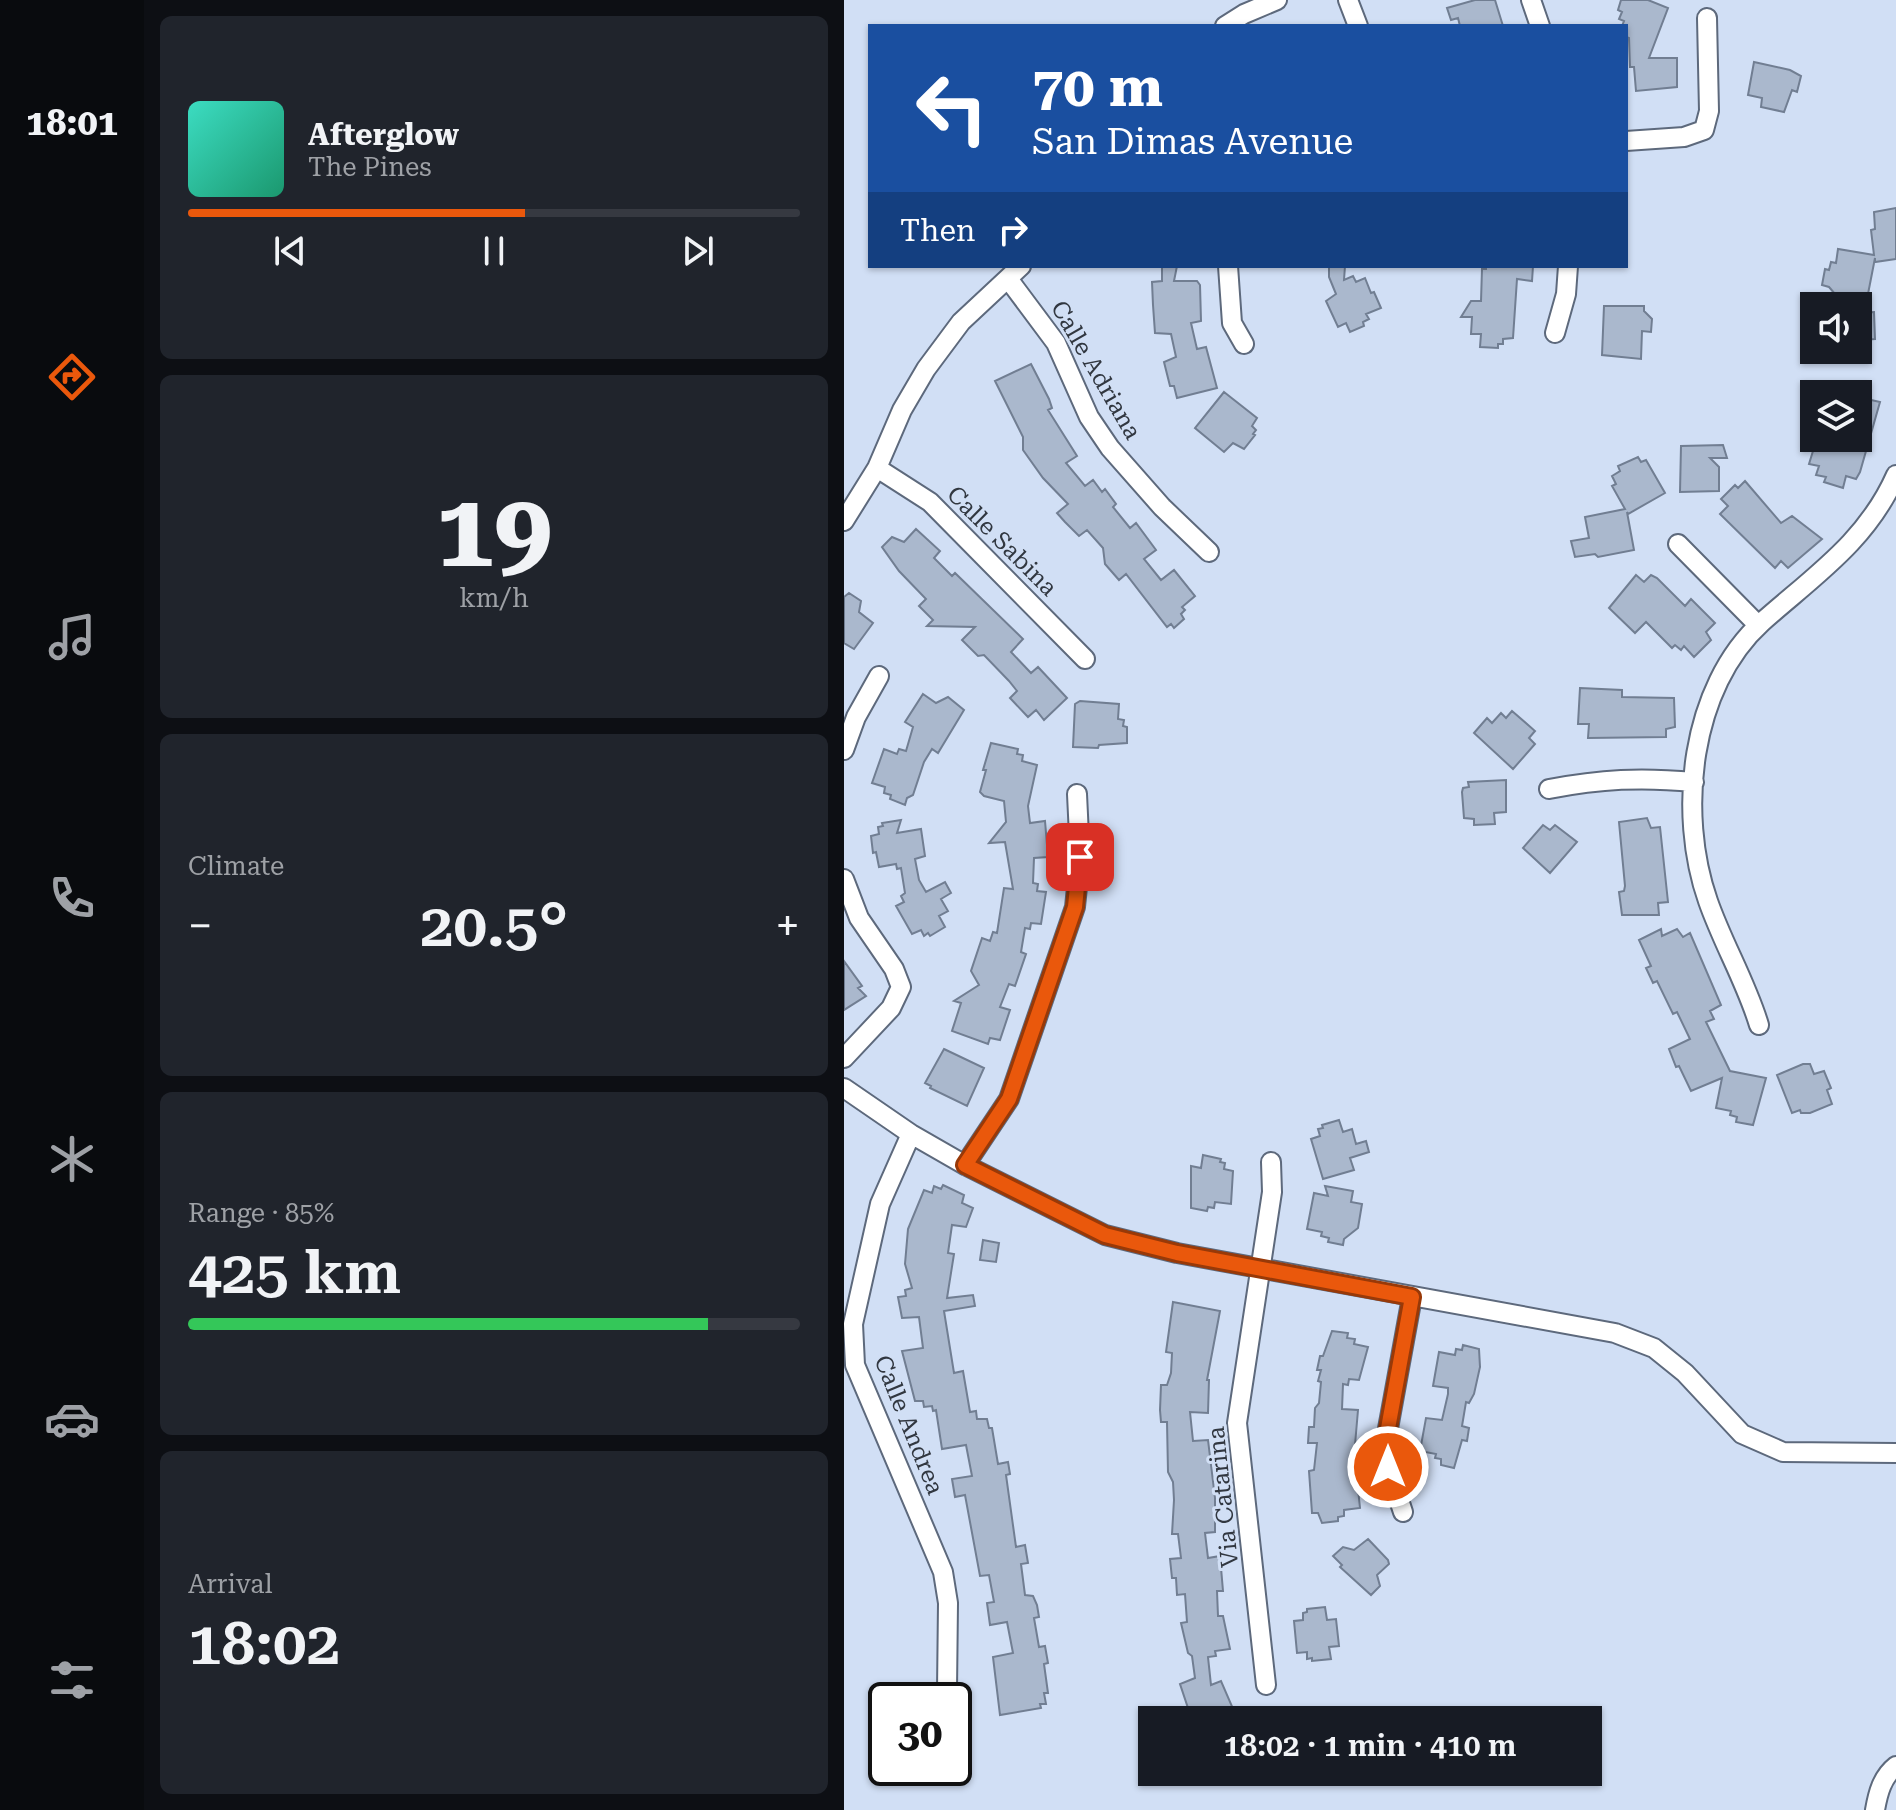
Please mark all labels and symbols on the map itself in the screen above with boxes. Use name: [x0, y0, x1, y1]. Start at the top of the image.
street label: Calle Adriana: [1045, 296, 1147, 444]
street label: Calle Sabina: [941, 480, 1063, 602]
pin: [1046, 823, 1114, 891]
street label: Calle Andrea: [868, 1351, 950, 1499]
street label: Via Catarina: [1202, 1425, 1244, 1569]
position arrow: [1346, 1425, 1430, 1509]
speed limit sign: 30: [868, 1682, 972, 1786]

